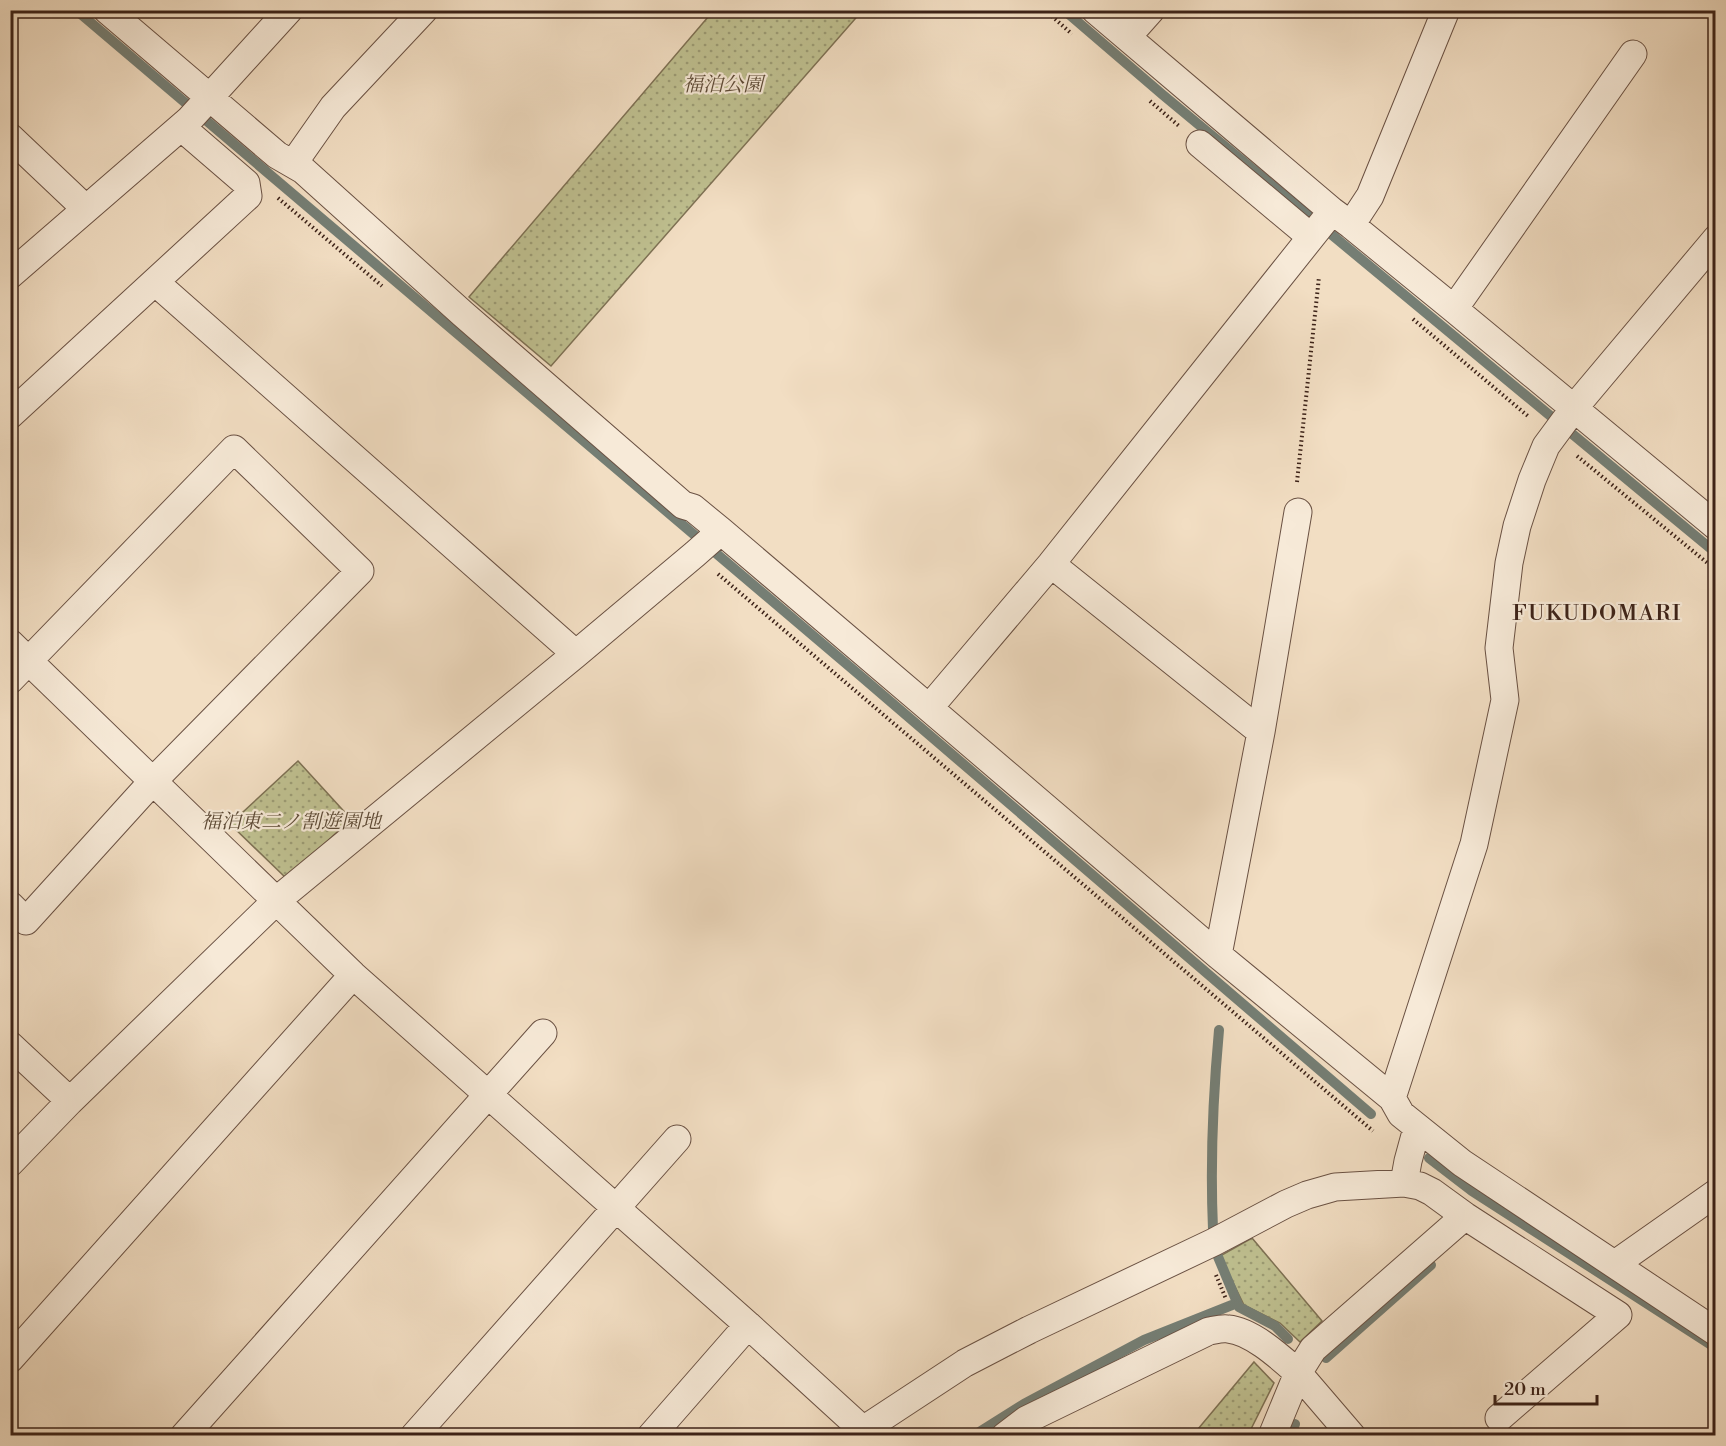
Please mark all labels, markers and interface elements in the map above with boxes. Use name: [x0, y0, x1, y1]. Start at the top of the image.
park label: 福泊公園: [683, 73, 766, 98]
district label: FUKUDOMARI: [1512, 600, 1682, 627]
park label: 福泊東二ノ割遊園地: [201, 810, 383, 835]
scale bar: [1495, 1368, 1597, 1406]
text: 20 m: [1504, 1378, 1546, 1401]

